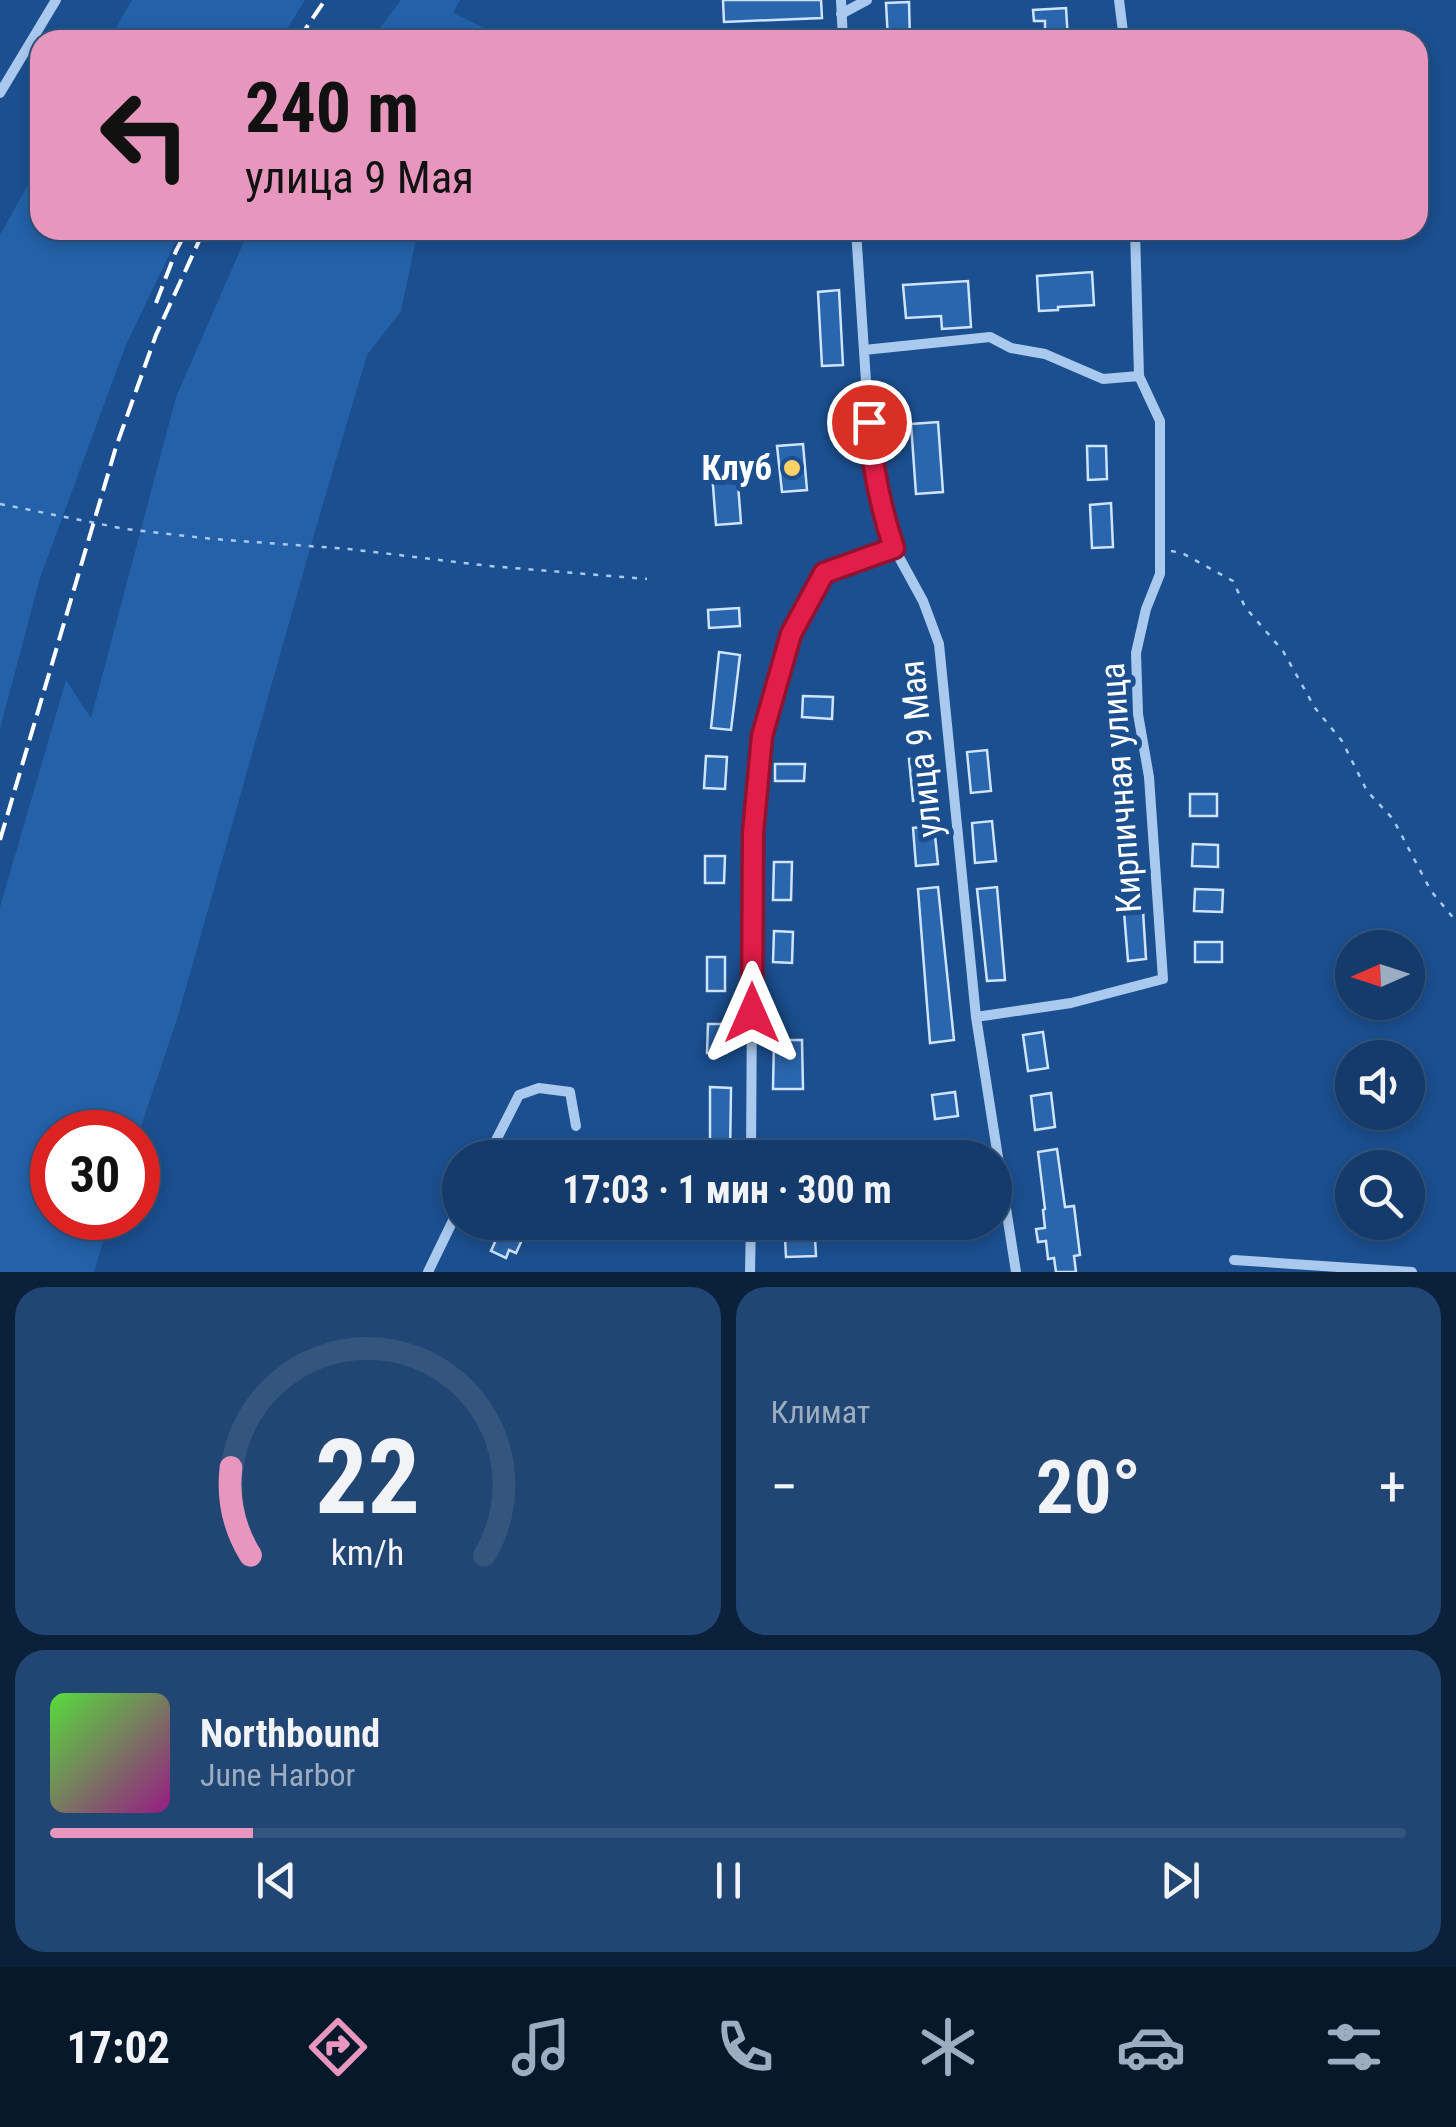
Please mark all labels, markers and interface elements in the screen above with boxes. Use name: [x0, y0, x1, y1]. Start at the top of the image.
text: 240 m: [245, 67, 419, 149]
icon: left: [80, 70, 210, 200]
text: улица 9 Мая: [245, 151, 474, 204]
pin: [827, 380, 912, 465]
icon: arrive: [842, 395, 897, 450]
place label: Клуб: [702, 448, 772, 489]
marker: Клуб: [781, 457, 803, 479]
street label: улица 9 Мая: [891, 658, 951, 840]
street label: Кирпичная улица: [1092, 661, 1150, 915]
north arrow: [1335, 930, 1425, 1020]
map controls: [1335, 930, 1425, 1240]
position arrow: [700, 961, 804, 1065]
button: sound: [1335, 1040, 1425, 1130]
speed limit sign: 30: [30, 1110, 160, 1240]
button: search: [1335, 1150, 1425, 1240]
text: 17:03 · 1 мин · 300 m: [562, 1168, 892, 1212]
text: Климат: [771, 1393, 870, 1431]
text: 22: [315, 1417, 420, 1538]
text: 20°: [1036, 1443, 1141, 1531]
text: −: [771, 1455, 798, 1519]
text: +: [1379, 1455, 1406, 1519]
text: km/h: [331, 1532, 405, 1574]
text: Northbound: [200, 1712, 380, 1756]
text: June Harbor: [200, 1756, 355, 1794]
icon: previous: [249, 1853, 304, 1908]
icon: pause: [701, 1853, 756, 1908]
icon: next: [1153, 1853, 1208, 1908]
icon: directions: [303, 2012, 373, 2082]
icon: music: [506, 2012, 576, 2082]
icon: phone: [710, 2012, 780, 2082]
icon: climate: [913, 2012, 983, 2082]
icon: car: [1116, 2012, 1186, 2082]
icon: filters: [1319, 2012, 1389, 2082]
text: 17:02: [67, 2021, 170, 2074]

